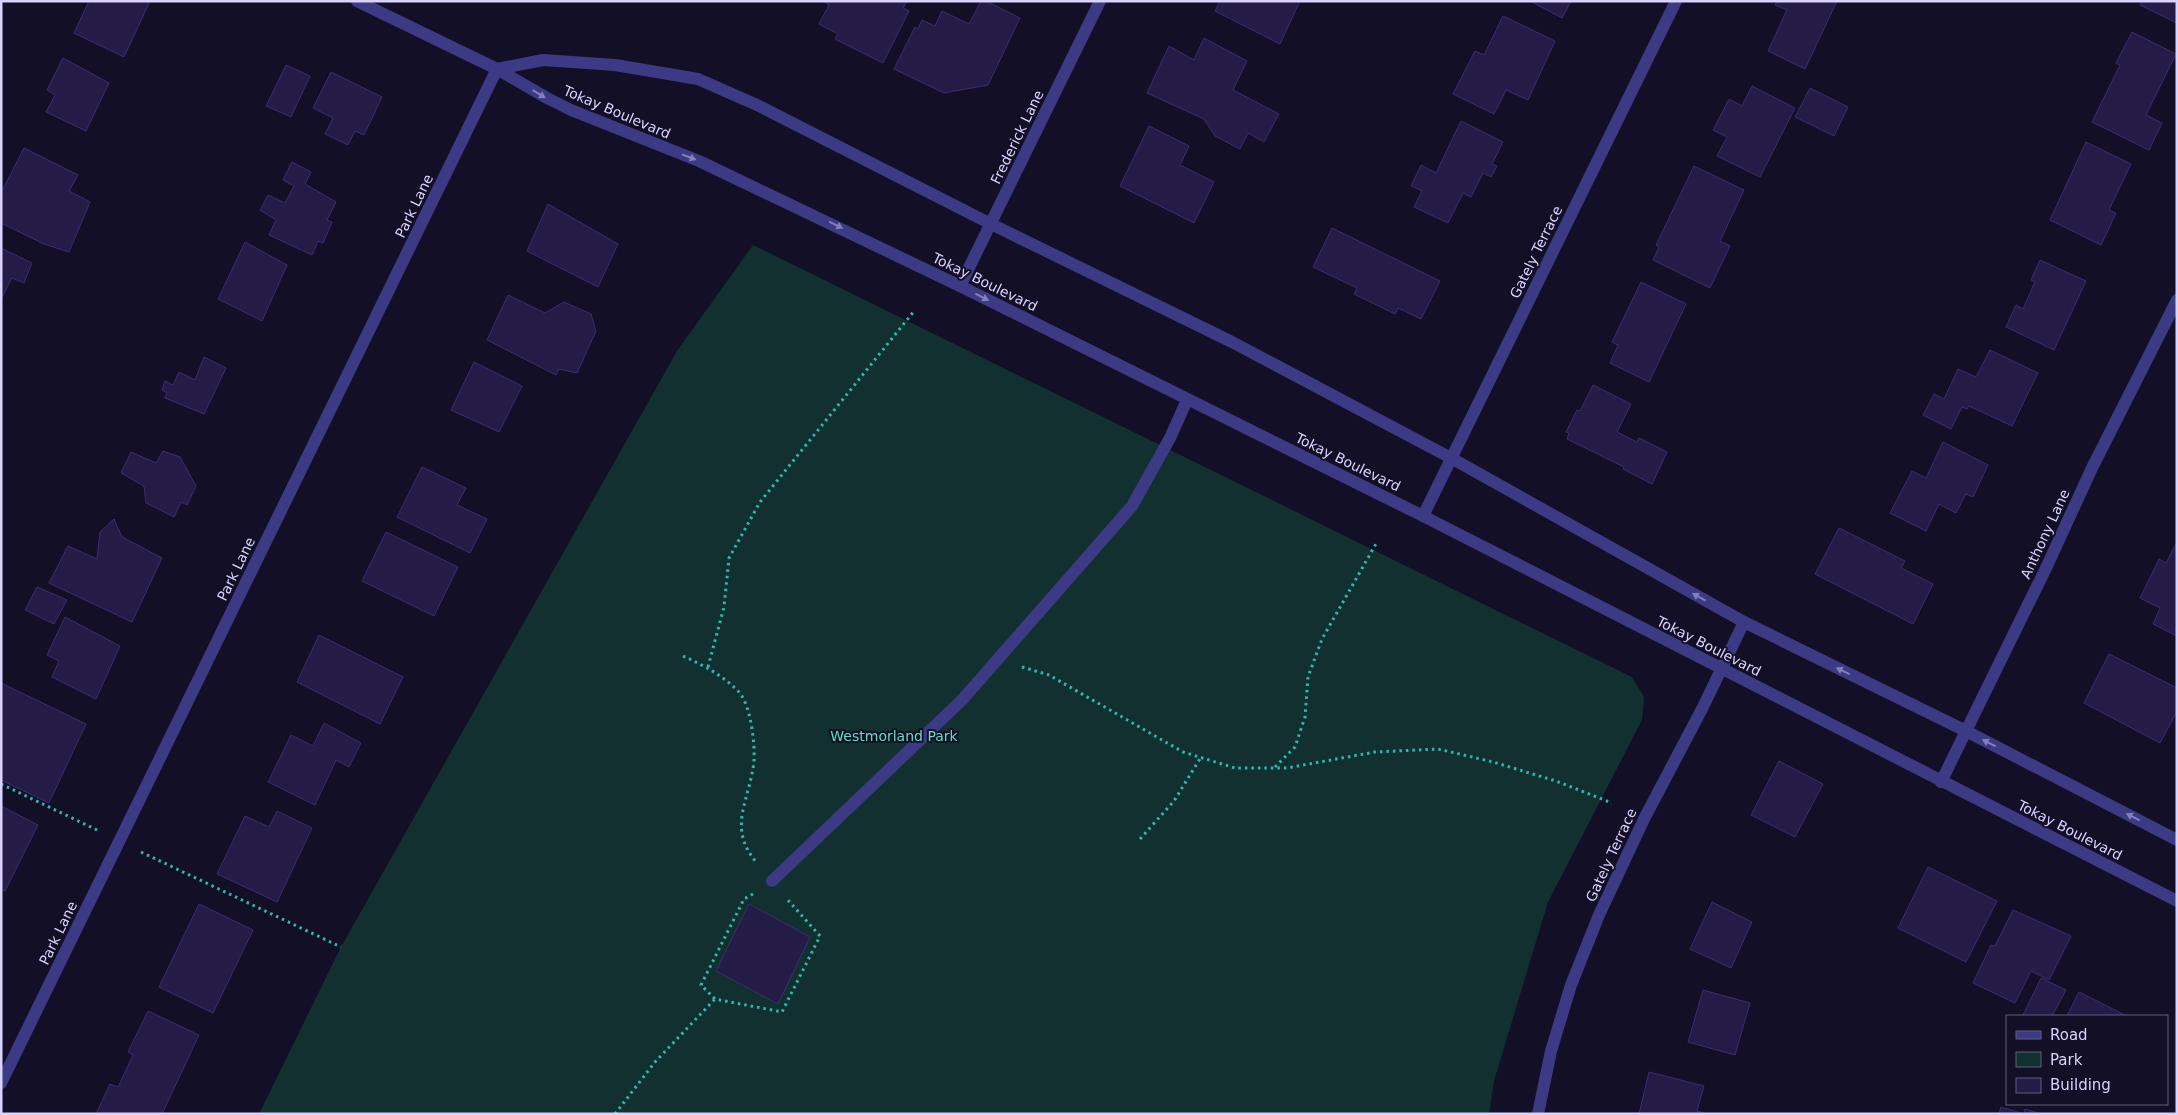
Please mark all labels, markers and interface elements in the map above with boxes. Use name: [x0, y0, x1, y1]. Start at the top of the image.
street label: Tokay Boulevard: [560, 82, 673, 142]
street label: Frederick Lane: [987, 87, 1047, 187]
one-way arrow: [533, 89, 546, 98]
one-way arrow: [681, 154, 696, 161]
street label: Park Lane: [392, 172, 436, 240]
street label: Gately Terrace: [1507, 203, 1565, 301]
one-way arrow: [829, 222, 843, 230]
street label: Tokay Boulevard: [929, 249, 1040, 314]
one-way arrow: [975, 293, 989, 301]
street label: Tokay Boulevard: [1292, 429, 1403, 494]
street label: Anthony Lane: [2017, 487, 2073, 581]
street label: Park Lane: [214, 535, 258, 603]
one-way arrow: [1691, 593, 1706, 601]
street label: Tokay Boulevard: [1653, 612, 1764, 679]
one-way arrow: [1836, 667, 1851, 675]
park label: Westmorland Park: [830, 728, 959, 744]
one-way arrow: [1982, 739, 1996, 747]
street label: Tokay Boulevard: [2014, 796, 2125, 863]
street label: Gately Terrace: [1582, 806, 1640, 904]
one-way arrow: [2127, 813, 2140, 822]
street label: Park Lane: [36, 899, 80, 967]
legend: [2006, 1015, 2168, 1105]
text: Road: [2050, 1026, 2088, 1044]
text: Park: [2050, 1051, 2083, 1069]
text: Building: [2050, 1076, 2111, 1094]

